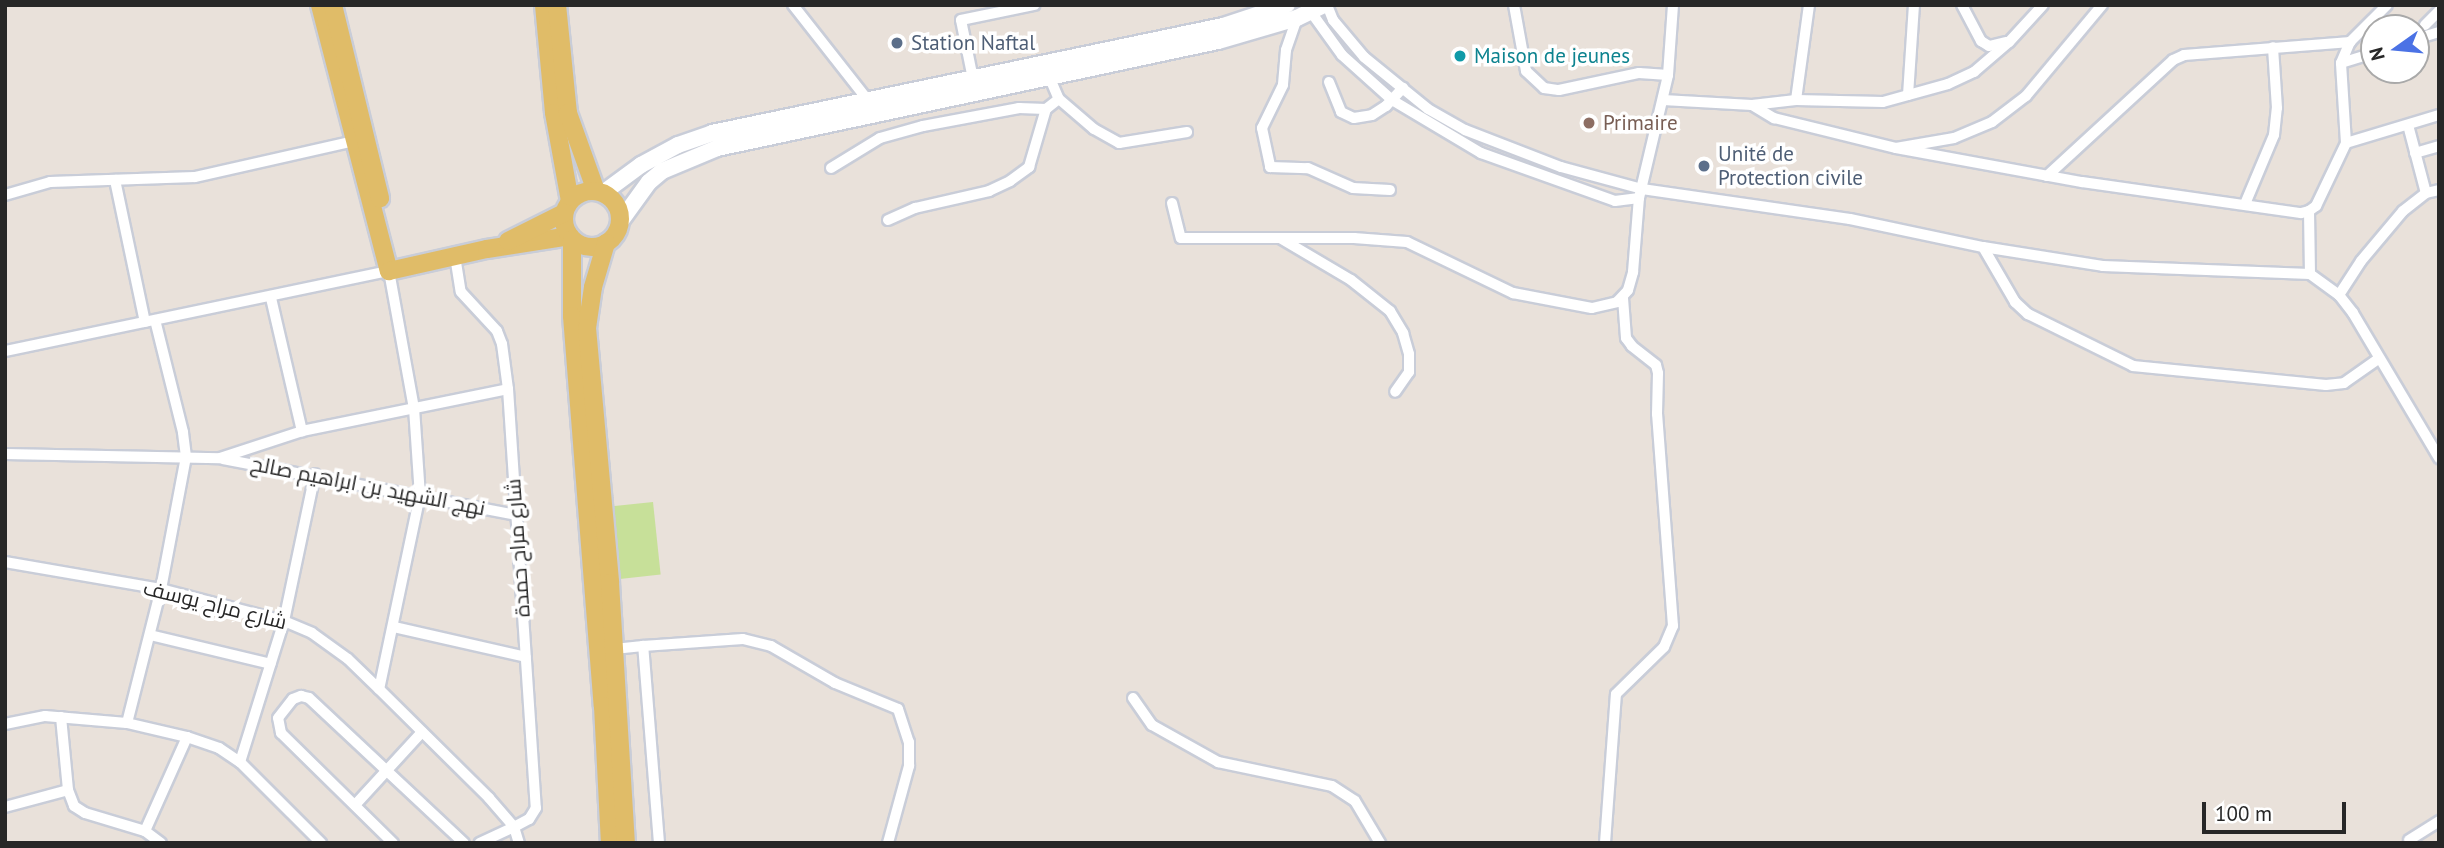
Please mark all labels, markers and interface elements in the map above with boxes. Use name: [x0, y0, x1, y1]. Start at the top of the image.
north arrow: [2360, 14, 2430, 84]
place label: Station Naftal: [911, 30, 1035, 56]
marker: Station Naftal: [889, 35, 905, 51]
place label: Maison de jeunes: [1474, 43, 1630, 69]
text: N: [2363, 45, 2390, 63]
marker: Maison de jeunes: [1452, 48, 1468, 64]
place label: Primaire: [1603, 110, 1678, 136]
marker: Primaire: [1581, 115, 1597, 131]
place label: Unité de Protection civile: [1718, 141, 1863, 191]
marker: Unité de Protection civile: [1696, 158, 1712, 174]
street label: نهج الشهيد بن ابراهيم صالح: [249, 451, 487, 521]
street label: شارع مراح حمدة: [501, 478, 535, 618]
street label: شارع مراح يوسف: [141, 575, 289, 635]
scale bar: [2206, 788, 2350, 832]
text: 100 m: [2215, 800, 2272, 827]

